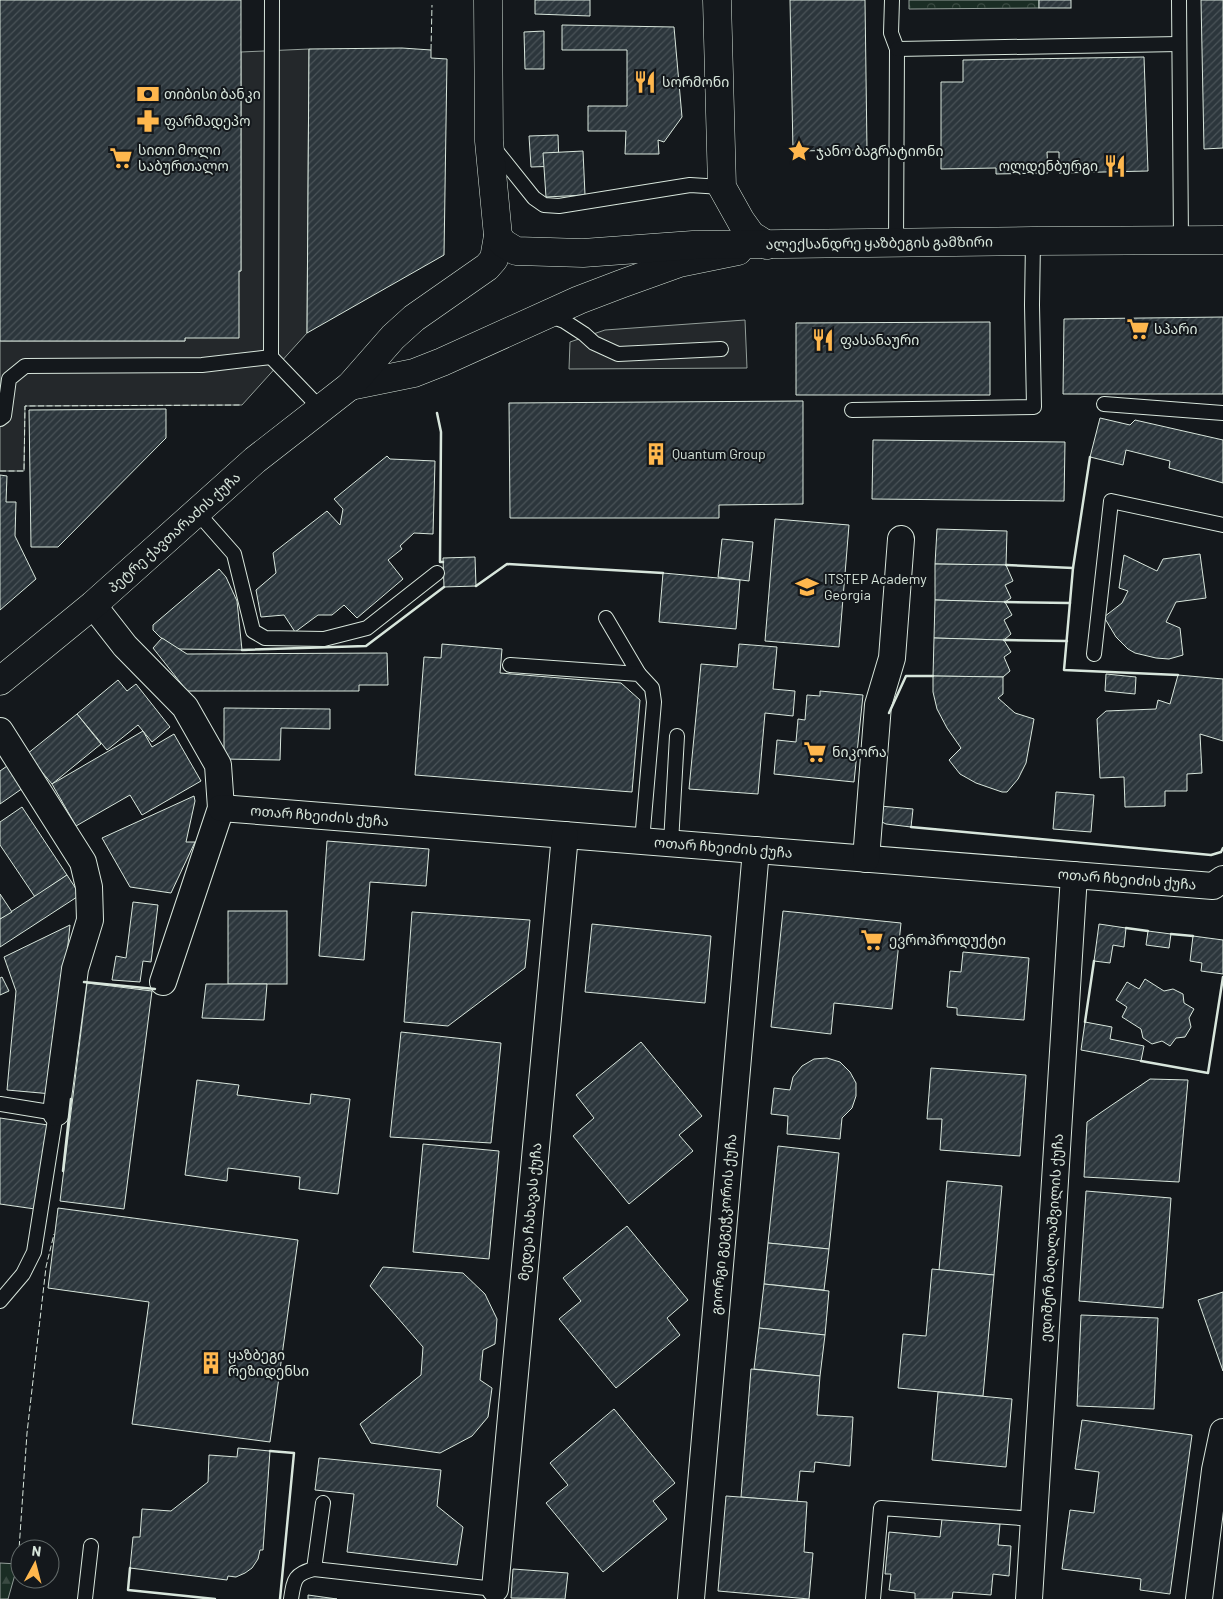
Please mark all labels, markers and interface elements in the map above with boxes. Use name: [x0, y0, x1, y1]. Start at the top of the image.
restaurant icon: სორმონი: [632, 69, 658, 95]
place label: სორმონი: [662, 73, 729, 90]
bank icon: თიბისი ბანკი: [135, 81, 161, 107]
place label: თიბისი ბანკი: [164, 85, 261, 103]
pharmacy icon: ფარმადეპო: [135, 108, 161, 134]
place label: ფარმადეპო: [164, 112, 250, 130]
place icon: ჯანო ბაგრატიონი: [786, 138, 812, 164]
place label: სითი მოლი საბურთალო: [138, 141, 229, 175]
place label: ჯანო ბაგრატიონი: [816, 142, 944, 160]
supermarket icon: სითი მოლი საბურთალო: [108, 145, 134, 171]
restaurant icon: ოლდენბურგი: [1102, 153, 1128, 179]
place label: ოლდენბურგი: [999, 157, 1098, 175]
street label: ალექსანდრე ყაზბეგის გამზირი: [766, 232, 993, 253]
supermarket icon: სპარი: [1125, 316, 1151, 342]
place label: სპარი: [1154, 320, 1197, 337]
restaurant icon: ფასანაური: [810, 327, 836, 353]
place label: ფასანაური: [840, 331, 919, 349]
building icon: Quantum Group: [643, 441, 669, 467]
place label: Quantum Group: [672, 445, 766, 462]
street label: პეტრე ქავთარაძის ქუჩა: [104, 468, 244, 596]
place label: ITSTEP Academy Georgia: [824, 570, 927, 603]
school or university icon: ITSTEP Academy Georgia: [794, 574, 820, 600]
supermarket icon: ნიკორა: [802, 739, 828, 765]
place label: ნიკორა: [832, 743, 887, 761]
street label: ოთარ ჩხეიძის ქუჩა: [250, 801, 390, 829]
street label: ოთარ ჩხეიძის ქუჩა: [654, 833, 793, 861]
street label: ოთარ ჩხეიძის ქუჩა: [1057, 865, 1197, 893]
supermarket icon: ევროპროდუქტი: [859, 927, 885, 953]
place label: ევროპროდუქტი: [889, 931, 1006, 949]
street label: გიორგი გეგეჭკორის ქუჩა: [707, 1133, 739, 1316]
street label: ედიშერ მაღალაშვილის ქუჩა: [1036, 1133, 1066, 1342]
street label: მედეა ჩახავას ქუჩა: [515, 1142, 544, 1281]
place label: ყაზბეგი რეზიდენსი: [228, 1346, 309, 1380]
building icon: ყაზბეგი რეზიდენსი: [198, 1350, 224, 1376]
north arrow: [10, 1539, 60, 1589]
text: N: [31, 1542, 42, 1560]

